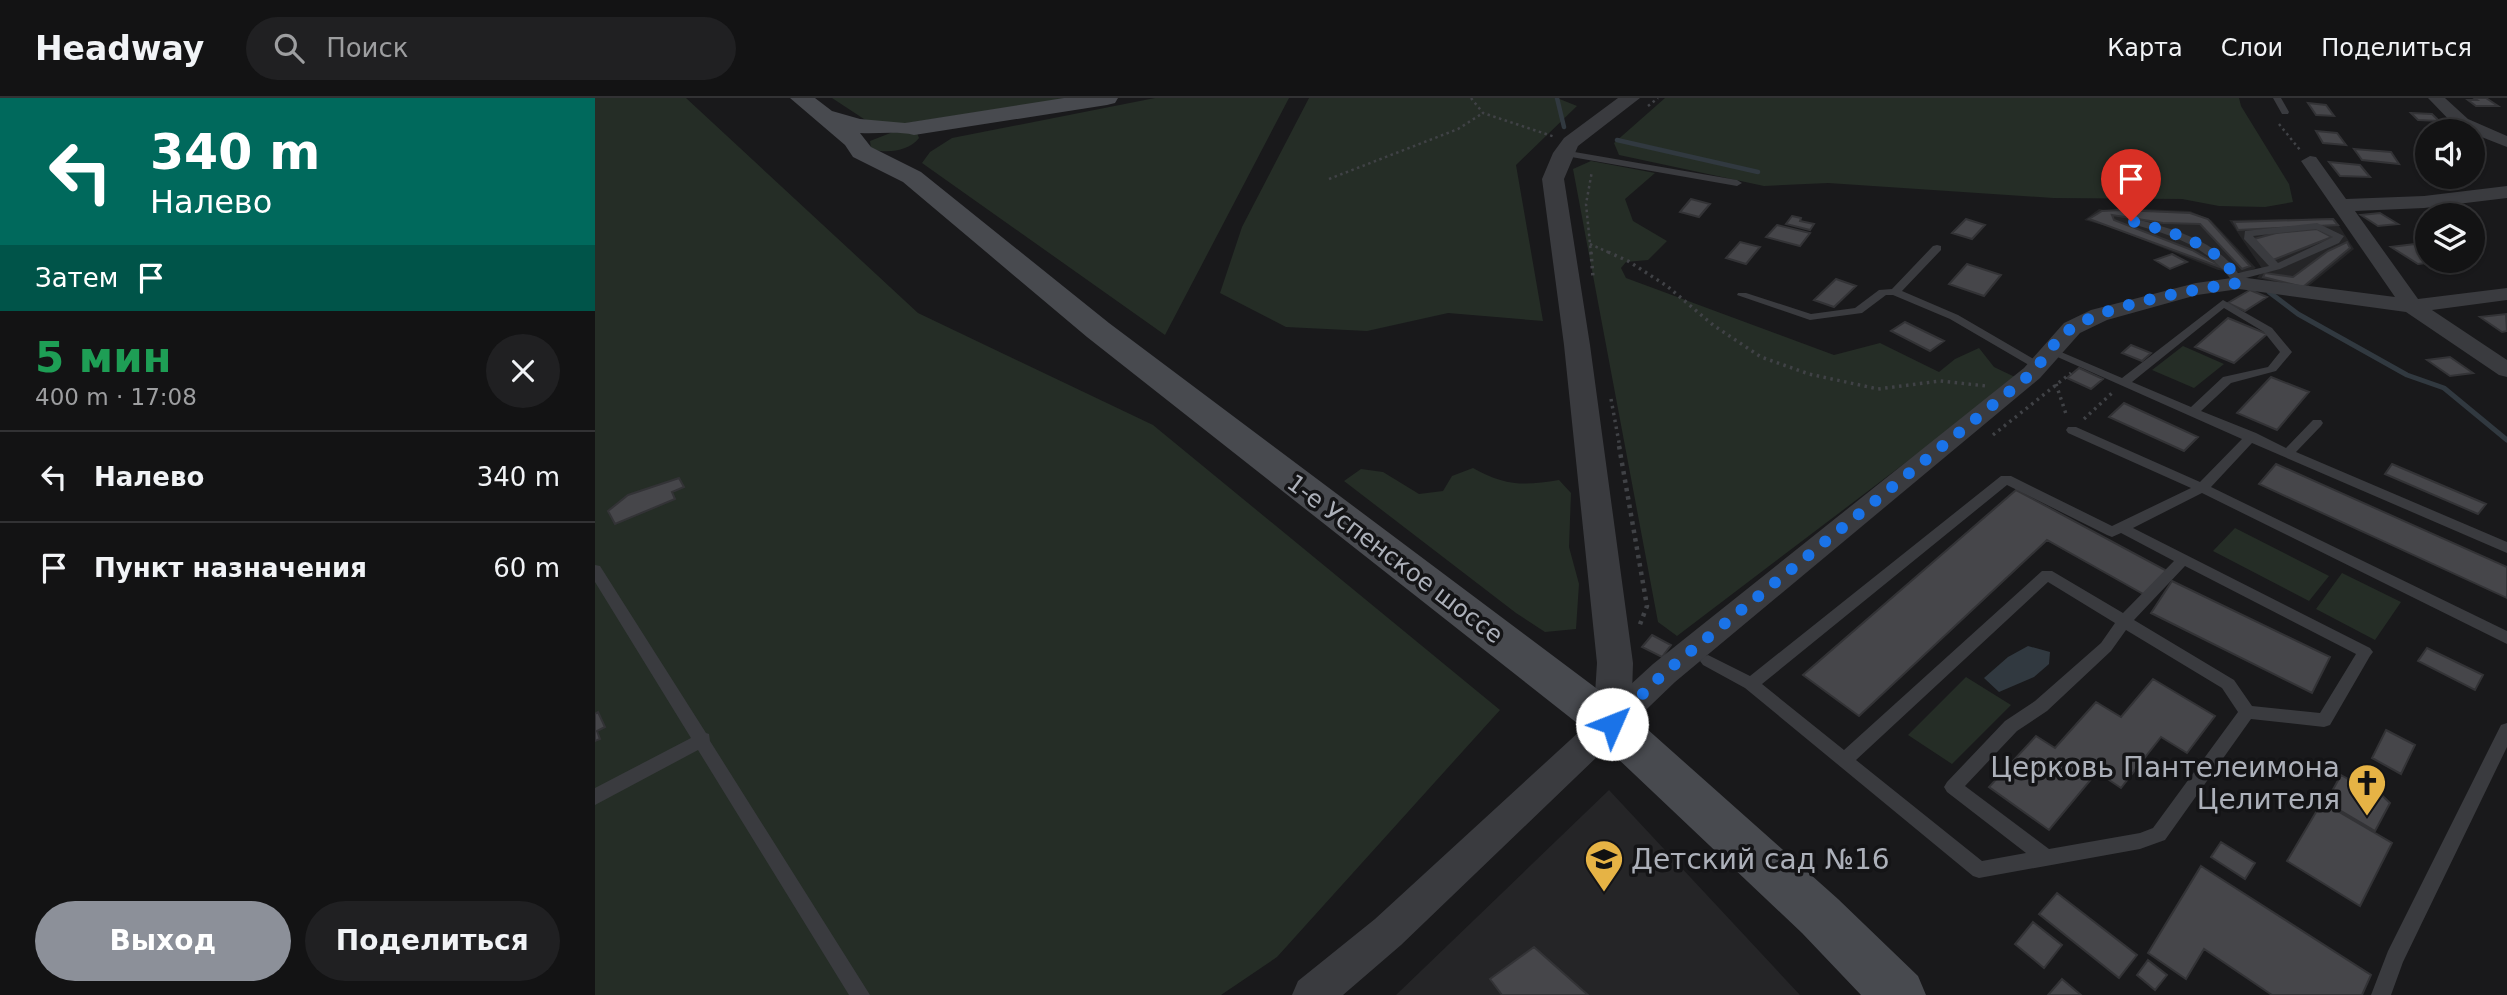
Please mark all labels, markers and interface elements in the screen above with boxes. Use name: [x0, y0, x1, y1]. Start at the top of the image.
search box: [246, 17, 736, 80]
text: Headway: [35, 29, 204, 68]
icon: search: [270, 29, 308, 67]
text: Поиск: [326, 33, 409, 63]
text: Карта: [2107, 34, 2183, 62]
text: Слои: [2221, 34, 2283, 62]
text: Поделиться: [2321, 34, 2472, 62]
map controls: [2415, 119, 2485, 273]
button: sound: [2415, 119, 2485, 189]
text: 340 m: [150, 124, 320, 181]
icon: left: [35, 126, 126, 217]
pin: [2101, 149, 2161, 221]
icon: arrive: [2112, 160, 2150, 198]
text: Налево: [150, 183, 272, 221]
button: layers: [2415, 203, 2485, 273]
icon: arrive: [132, 259, 170, 297]
text: Затем: [35, 263, 118, 293]
text: 5 мин: [35, 333, 172, 382]
button: close: [486, 334, 560, 408]
text: 400 m · 17:08: [35, 384, 197, 410]
icon: left: [35, 458, 73, 496]
text: Налево: [94, 462, 204, 492]
text: 340 m: [477, 462, 560, 492]
street label: 1-е Успенское шоссе: [1282, 469, 1508, 649]
icon: arrive: [35, 549, 73, 587]
text: Пункт назначения: [94, 553, 367, 583]
text: 60 m: [493, 553, 560, 583]
position arrow: [1575, 687, 1649, 761]
place label: Церковь Пантелеимона Целителя: [1990, 751, 2340, 816]
church icon: Церковь Пантелеимона Целителя: [2346, 762, 2388, 817]
school or university icon: Детский сад №16: [1583, 838, 1625, 893]
place label: Детский сад №16: [1631, 843, 1890, 876]
button: Выход: [35, 901, 291, 981]
button: Поделиться: [305, 901, 560, 981]

